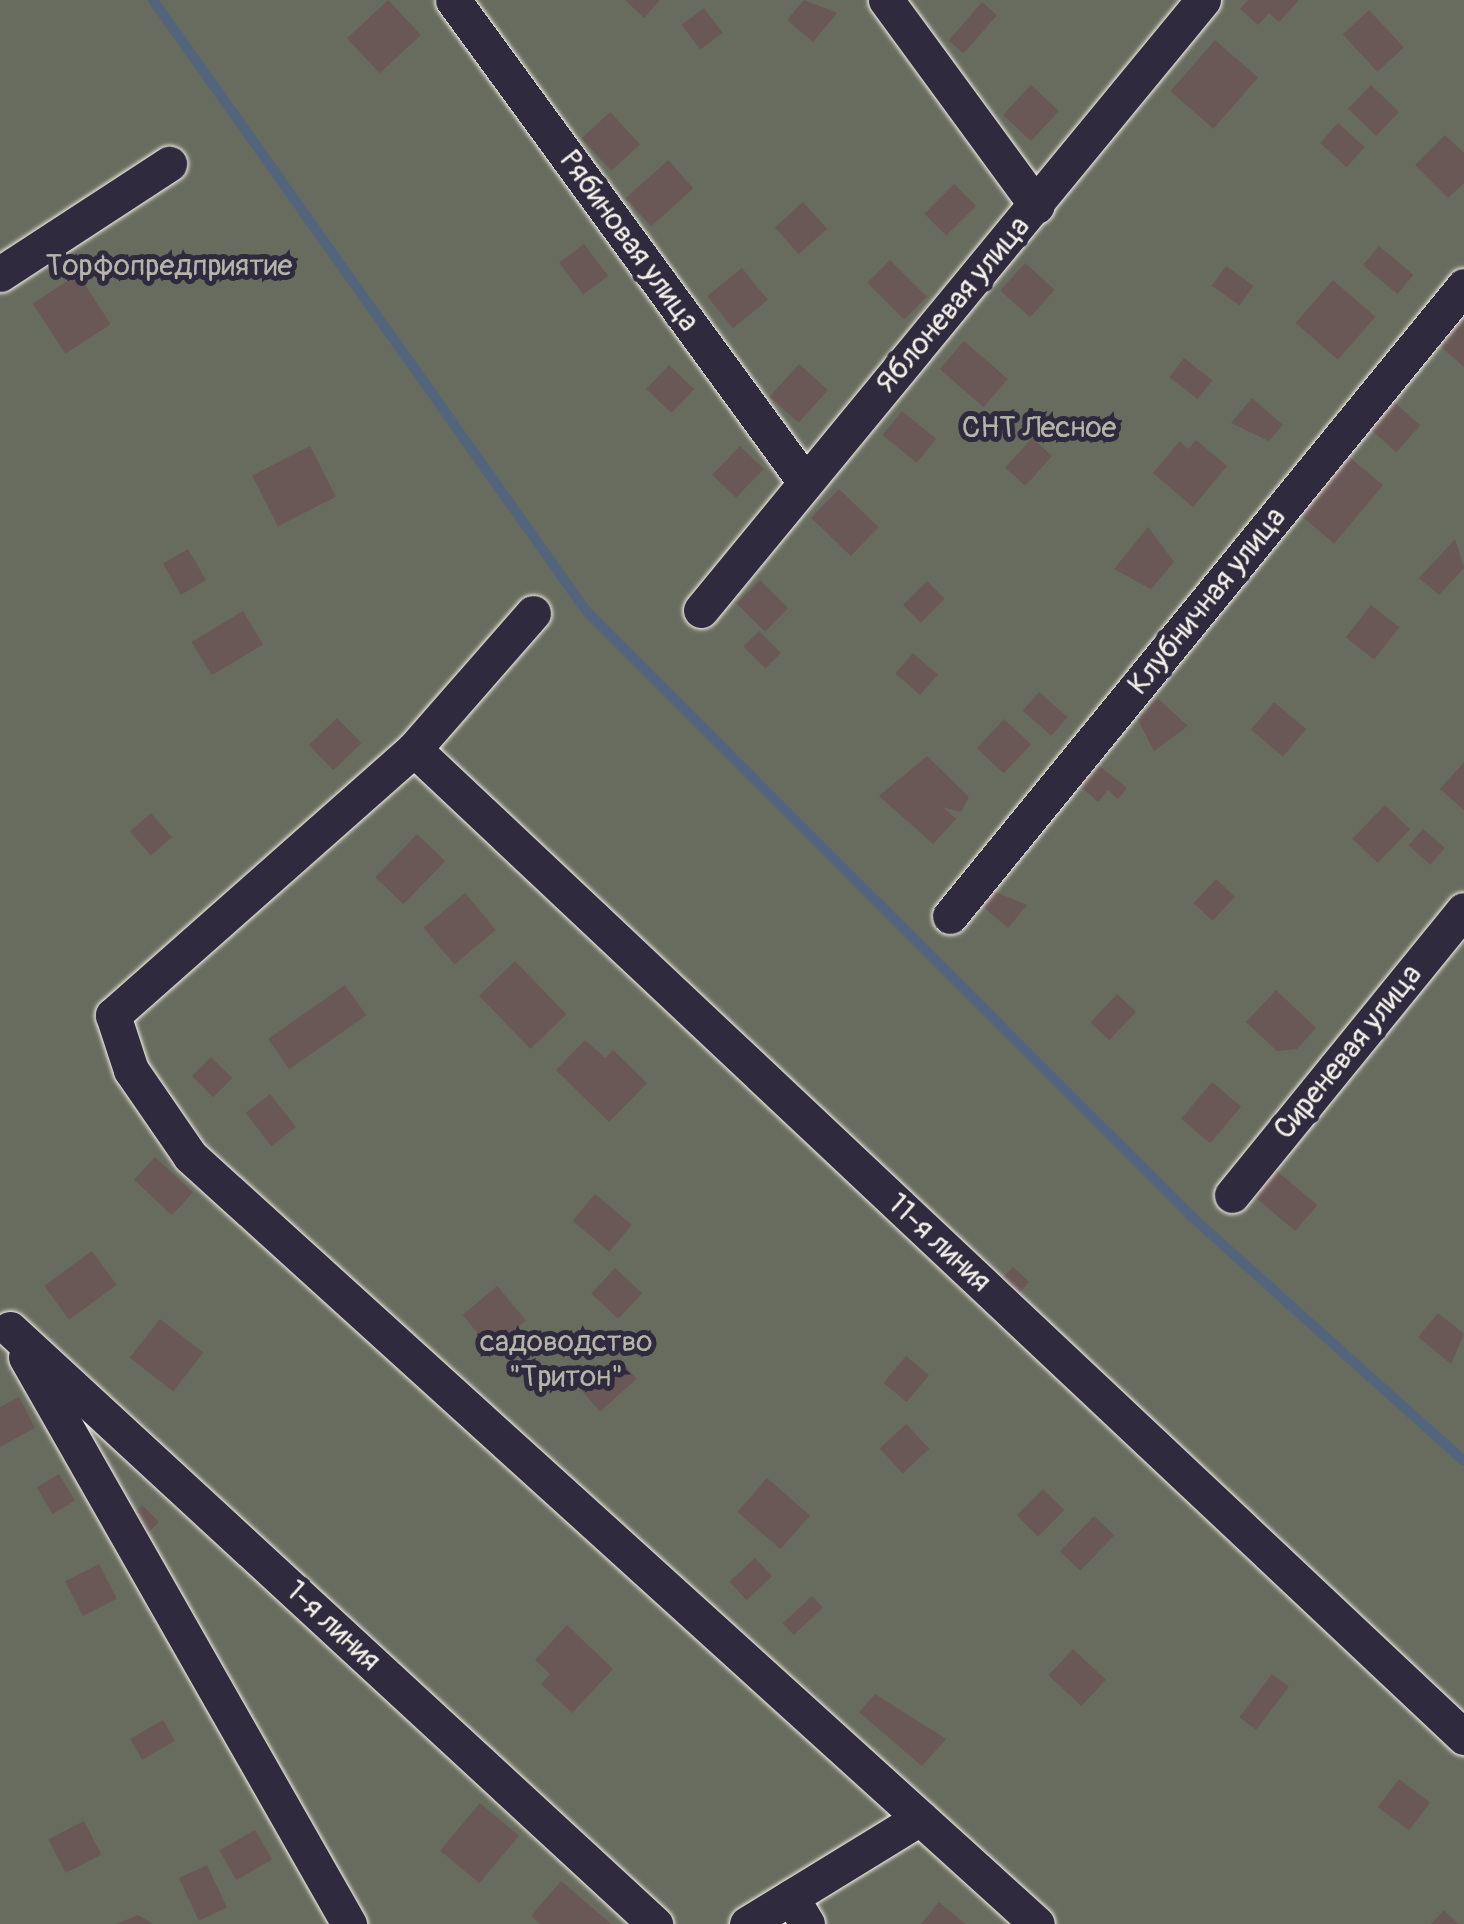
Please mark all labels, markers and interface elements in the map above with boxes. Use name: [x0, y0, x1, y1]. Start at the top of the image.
street label: Рябиновая улица: [551, 144, 707, 338]
street label: Яблоневая улица: [868, 209, 1038, 401]
park label: Торфопредприятие: [46, 248, 292, 284]
park label: СНТ Лесное: [962, 410, 1116, 446]
street label: Клубничная улица: [1120, 500, 1294, 702]
street label: Сиреневая улица: [1266, 957, 1430, 1147]
street label: 11-я линия: [880, 1186, 998, 1300]
park label: садоводство "Тритон": [480, 1324, 652, 1394]
street label: 1-я линия: [278, 1573, 388, 1679]

